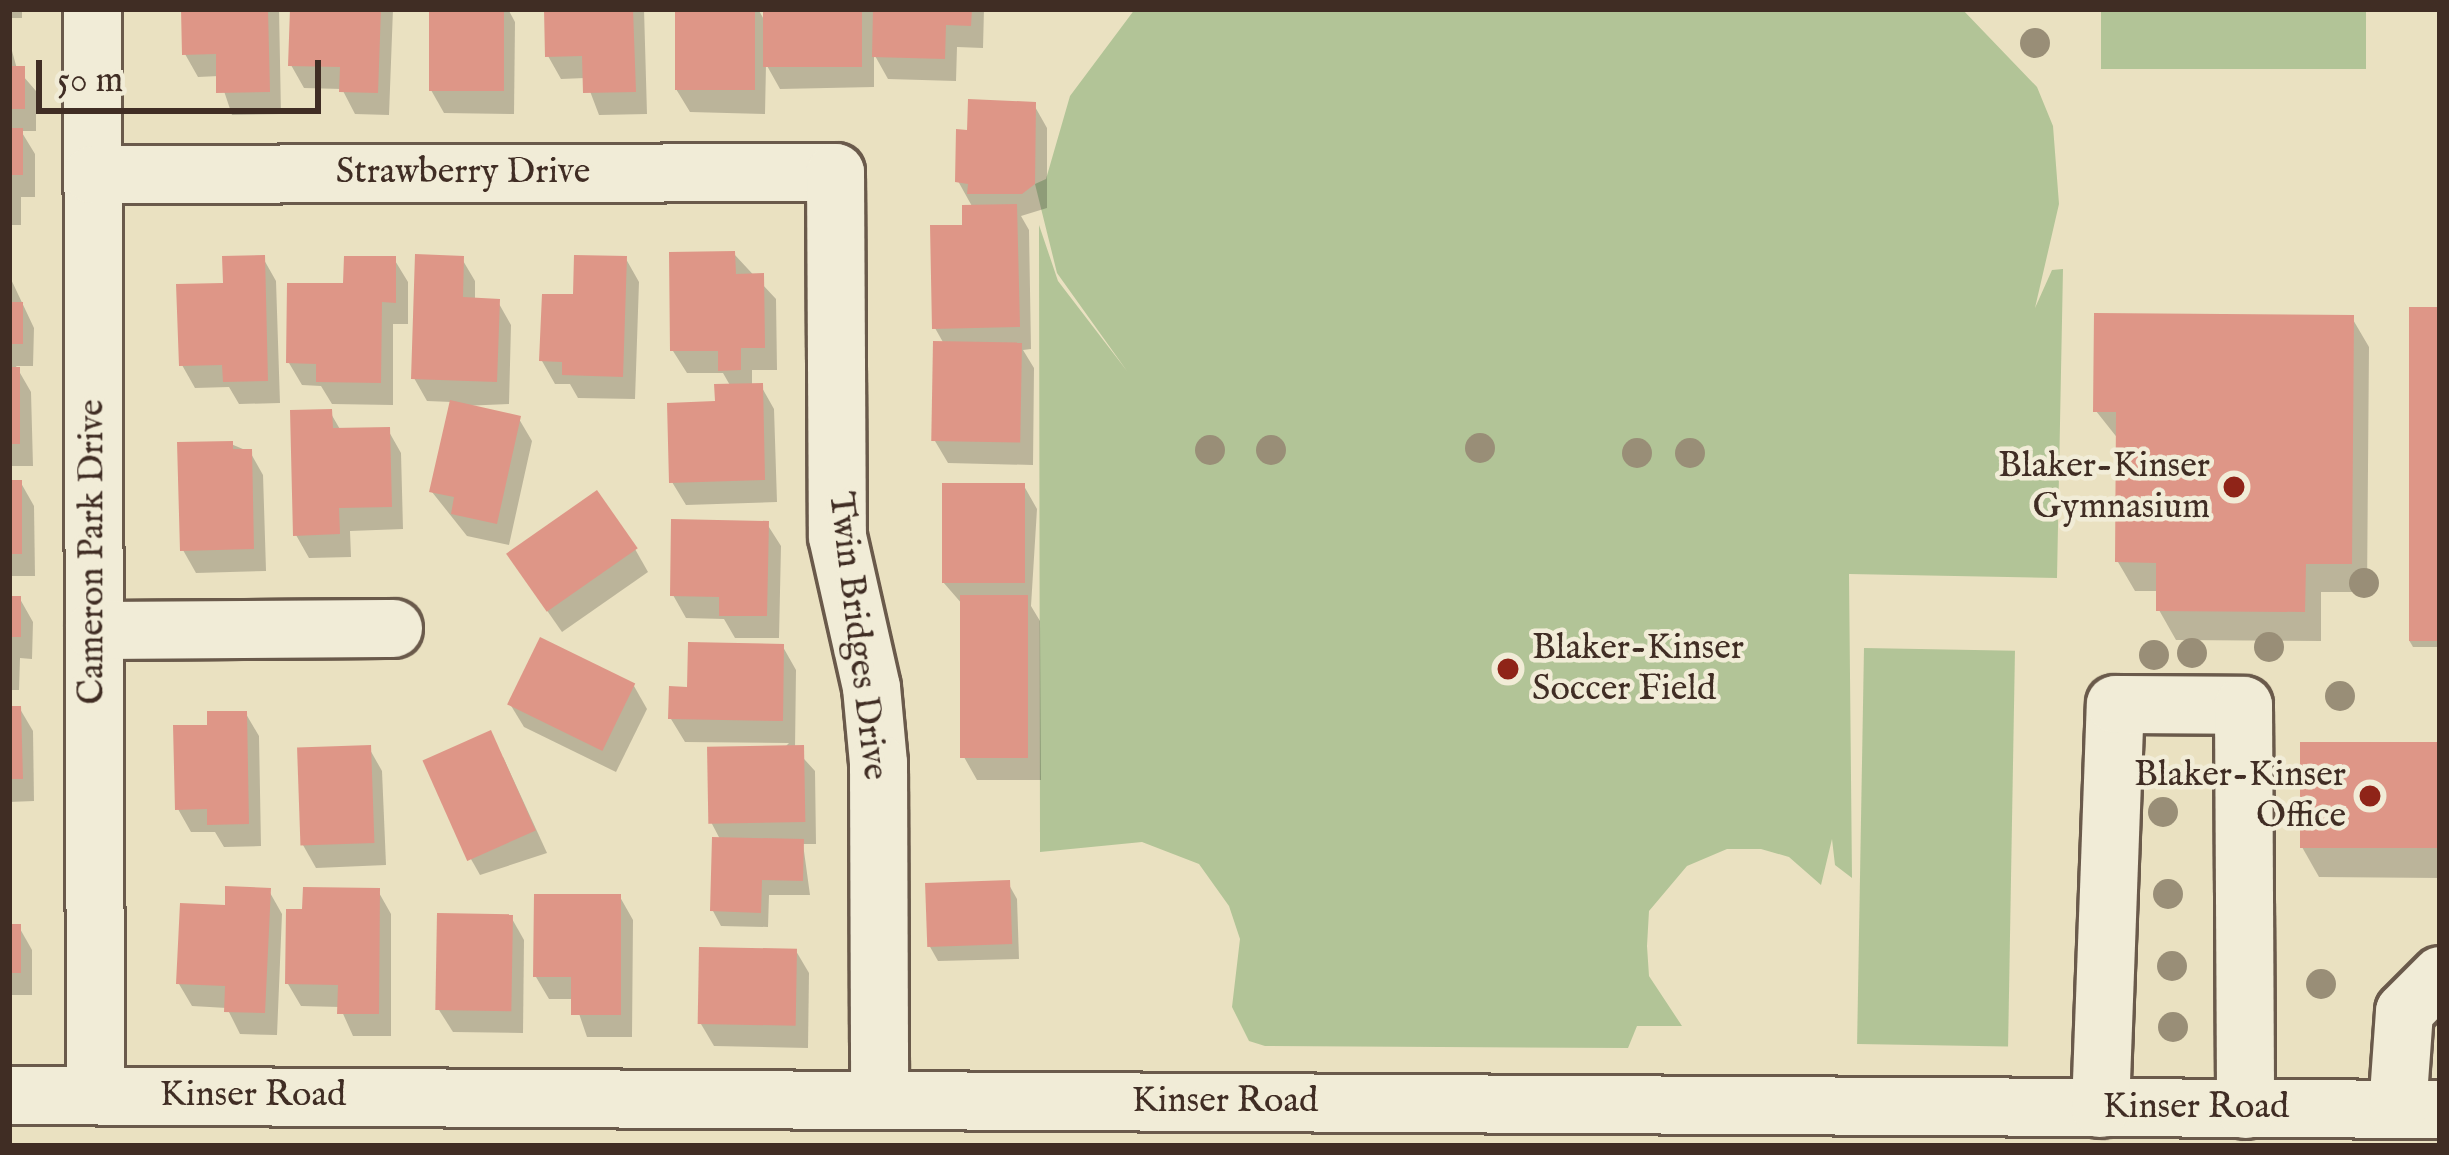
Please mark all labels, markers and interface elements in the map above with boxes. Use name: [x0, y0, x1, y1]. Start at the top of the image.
scale bar: [42, 36, 327, 110]
text: 50 m: [57, 58, 123, 104]
street label: Strawberry Drive: [336, 151, 590, 195]
street label: Cameron Park Drive: [71, 399, 115, 705]
place label: Blaker-Kinser Gymnasium: [1998, 444, 2210, 529]
marker: Blaker-Kinser Gymnasium: [2221, 474, 2247, 500]
street label: Twin Bridges Drive: [818, 490, 896, 782]
place label: Blaker-Kinser Soccer Field: [1532, 626, 1744, 711]
marker: Blaker-Kinser Soccer Field: [1495, 656, 1521, 682]
place label: Blaker-Kinser Office: [2134, 753, 2346, 838]
marker: Blaker-Kinser Office: [2357, 783, 2383, 809]
street label: Kinser Road: [160, 1074, 346, 1118]
street label: Kinser Road: [1132, 1080, 1318, 1124]
street label: Kinser Road: [2103, 1086, 2289, 1130]

